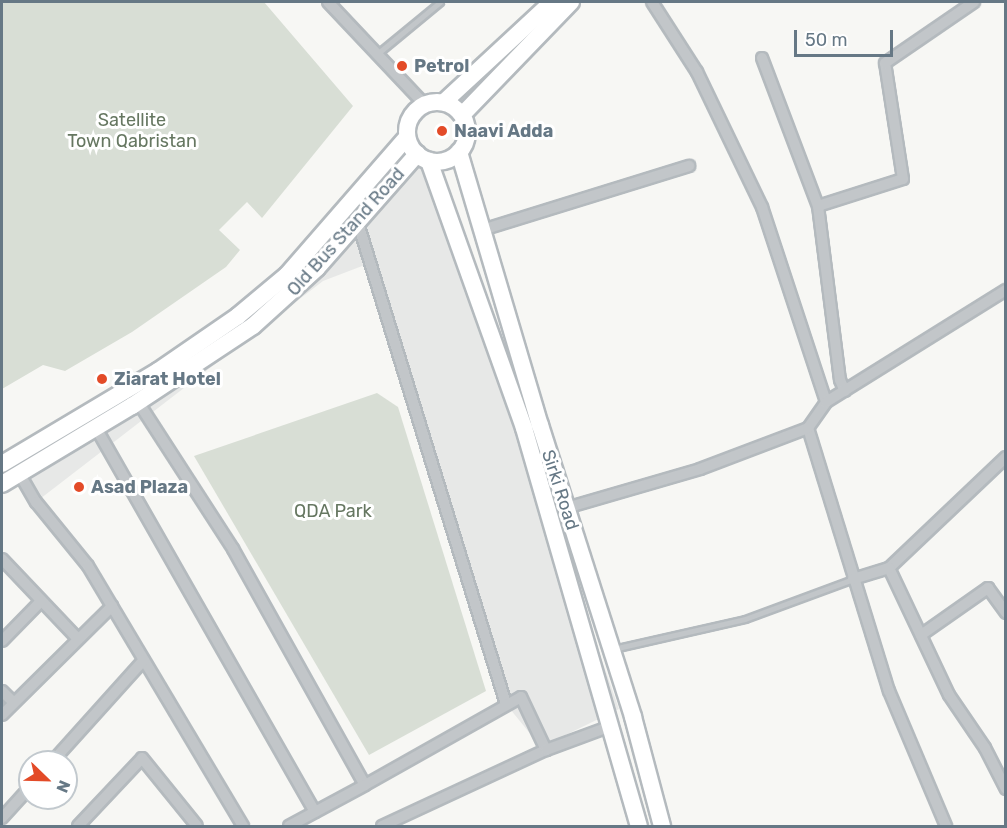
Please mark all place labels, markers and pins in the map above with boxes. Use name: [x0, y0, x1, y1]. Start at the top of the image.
place label: Petrol: [414, 55, 469, 77]
marker: Petrol: [395, 59, 409, 73]
place label: Naavi Adda: [454, 120, 554, 142]
marker: Naavi Adda: [435, 124, 449, 138]
place label: Ziarat Hotel: [114, 368, 221, 390]
marker: Ziarat Hotel: [95, 372, 109, 386]
place label: Asad Plaza: [91, 476, 188, 498]
marker: Asad Plaza: [72, 480, 86, 494]

